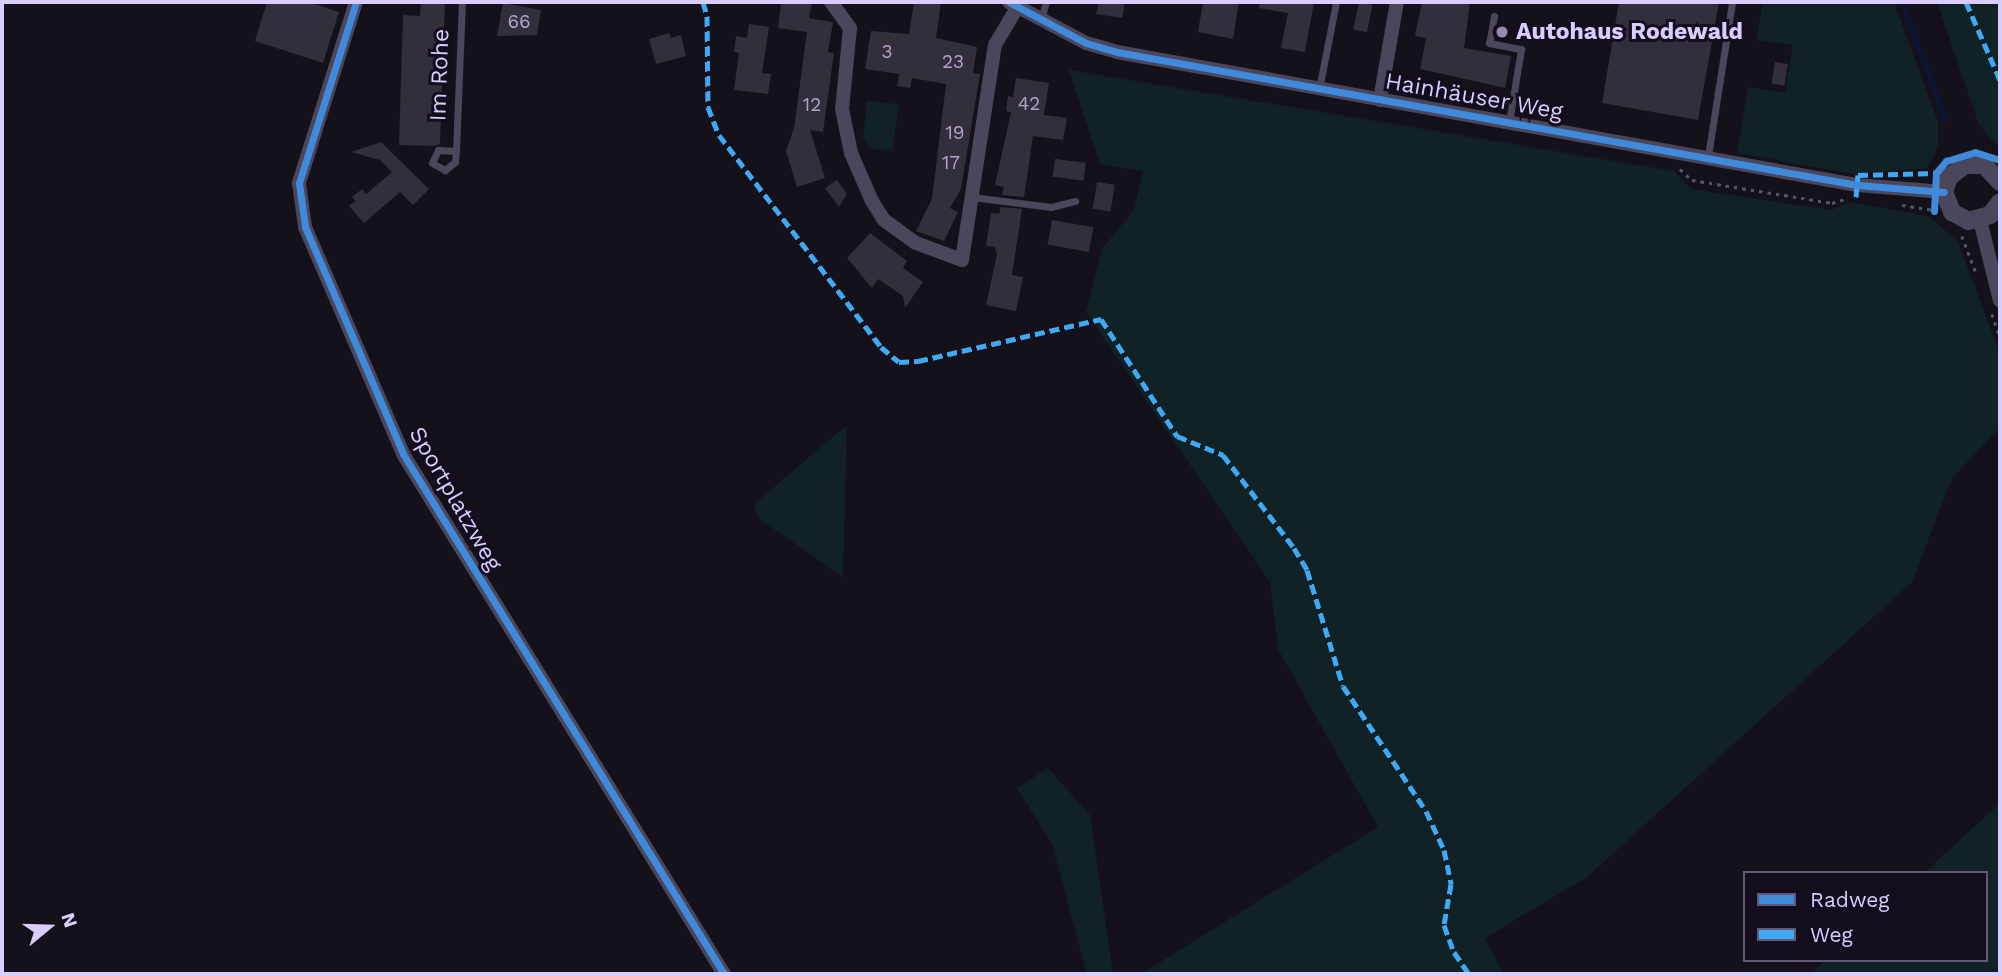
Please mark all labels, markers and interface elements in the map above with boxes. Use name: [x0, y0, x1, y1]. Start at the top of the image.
house number: 66: [507, 11, 531, 33]
place label: Autohaus Rodewald: [1516, 18, 1743, 46]
marker: Autohaus Rodewald: [1494, 24, 1510, 40]
street label: Im Rohe: [425, 28, 455, 122]
house number: 3: [881, 41, 893, 63]
house number: 23: [942, 51, 964, 73]
street label: Hainhäuser Weg: [1382, 68, 1566, 126]
house number: 42: [1018, 93, 1040, 115]
house number: 12: [803, 94, 821, 116]
house number: 19: [945, 122, 965, 144]
house number: 17: [942, 152, 960, 174]
street label: Sportplatzweg: [403, 422, 507, 576]
legend: [1743, 871, 1988, 962]
text: Radweg: [1810, 887, 1890, 912]
north arrow: [14, 892, 84, 962]
text: N: [56, 910, 82, 930]
text: Weg: [1810, 922, 1853, 947]

